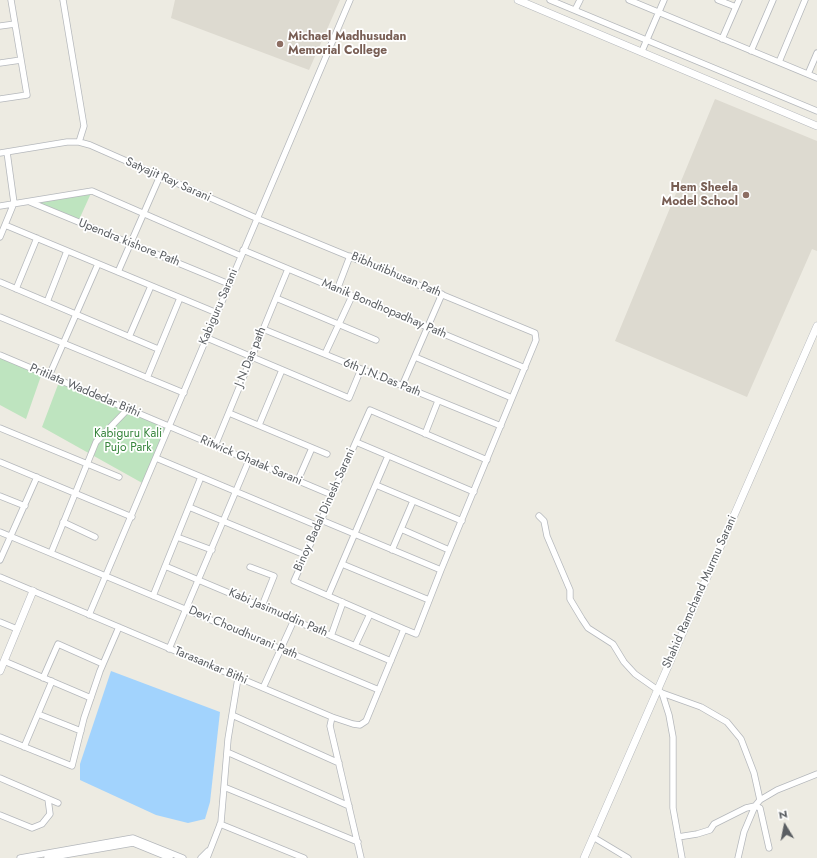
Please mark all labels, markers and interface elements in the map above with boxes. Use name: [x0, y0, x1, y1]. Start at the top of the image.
place label: Michael Madhusudan Memorial College: [288, 30, 406, 58]
marker: Michael Madhusudan Memorial College: [275, 39, 285, 49]
street label: Satyajit Ray Sarani: [123, 155, 213, 205]
place label: Hem Sheela Model School: [661, 181, 738, 209]
marker: Hem Sheela Model School: [741, 190, 751, 200]
street label: Upendra kishore Path: [76, 216, 182, 270]
street label: Bibhutibhusan Path: [349, 250, 443, 300]
street label: Kabiguru Sarani: [196, 267, 242, 347]
street label: Manik Bondhopadhay Path: [319, 276, 449, 342]
street label: J.N.Das path: [232, 325, 270, 389]
street label: 6th J.N.Das Path: [341, 356, 423, 400]
street label: Pritilata Waddedar Bithi: [27, 361, 143, 421]
park label: Kabiguru Kali Pujo Park: [94, 427, 162, 455]
street label: Ritwick Ghatak Sarani: [198, 433, 304, 489]
street label: Binoy Badal Dinesh Sarani: [291, 446, 359, 574]
street label: Shahid Ramchand Murmu Sarani: [660, 513, 740, 671]
street label: Kabi Jasimuddin Path: [226, 586, 330, 640]
street label: Devi Choudhurani Path: [186, 604, 300, 662]
street label: Tarasankar Bithi: [172, 644, 250, 688]
north arrow: [765, 806, 805, 846]
text: N: [777, 806, 789, 823]

